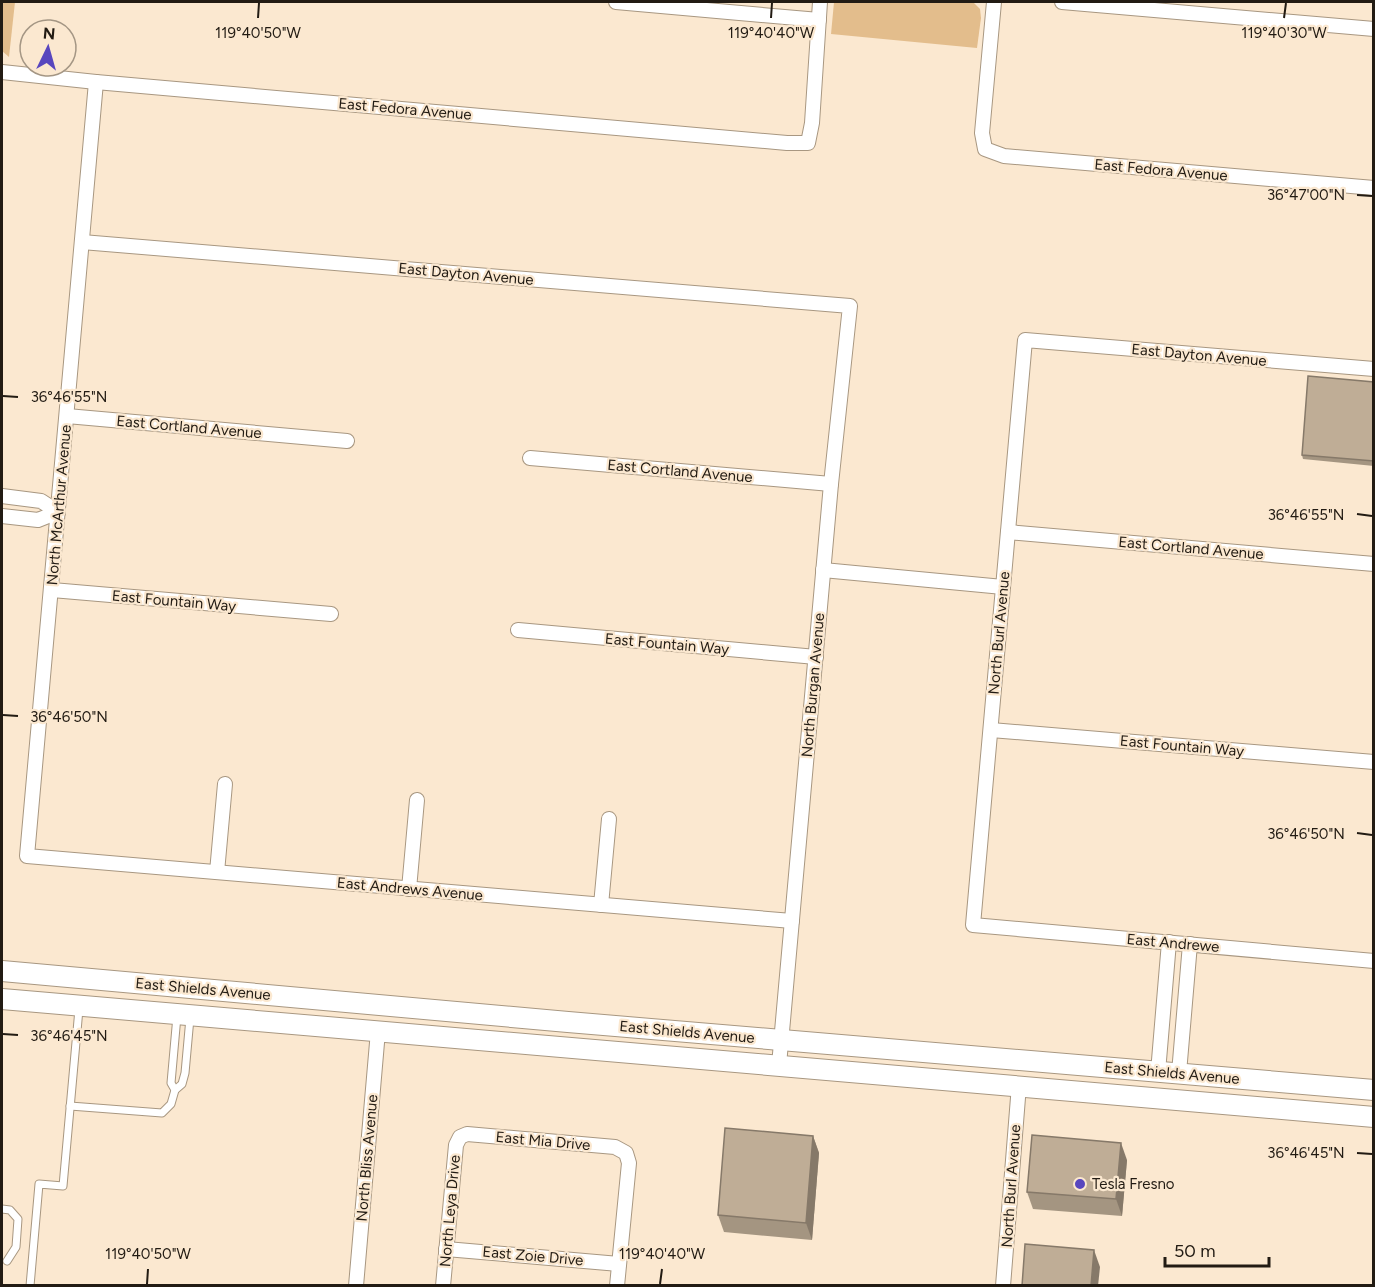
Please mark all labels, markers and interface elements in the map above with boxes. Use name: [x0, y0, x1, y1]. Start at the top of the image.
north arrow: [18, 18, 78, 78]
text: N: [42, 24, 56, 44]
text: 119°40'50"W: [215, 24, 301, 42]
text: 119°40'40"W: [728, 24, 815, 42]
text: 119°40'30"W: [1241, 24, 1327, 42]
street label: East Fedora Avenue: [338, 94, 472, 124]
street label: East Fedora Avenue: [1094, 155, 1228, 185]
text: 36°47'00"N: [1267, 186, 1345, 204]
street label: East Dayton Avenue: [398, 259, 534, 289]
street label: East Dayton Avenue: [1131, 340, 1267, 370]
text: 36°46'55"N: [31, 388, 107, 406]
street label: East Cortland Avenue: [116, 412, 262, 442]
street label: North McArthur Avenue: [43, 424, 75, 586]
street label: East Cortland Avenue: [607, 456, 753, 486]
text: 36°46'55"N: [1268, 506, 1344, 524]
street label: East Cortland Avenue: [1118, 533, 1264, 563]
street label: North Burl Avenue: [985, 571, 1013, 695]
street label: East Fountain Way: [111, 587, 237, 615]
street label: North Burgan Avenue: [798, 612, 828, 758]
street label: East Fountain Way: [604, 630, 730, 658]
text: 36°46'50"N: [30, 708, 108, 726]
street label: East Fountain Way: [1119, 732, 1245, 760]
text: 36°46'50"N: [1267, 825, 1345, 843]
street label: East Andrews Avenue: [336, 874, 484, 904]
street label: East Andrewe: [1126, 930, 1220, 956]
street label: East Shields Avenue: [135, 974, 271, 1004]
street label: East Shields Avenue: [619, 1017, 755, 1047]
text: 36°46'45"N: [30, 1027, 108, 1045]
street label: East Shields Avenue: [1104, 1058, 1240, 1088]
street label: North Bliss Avenue: [352, 1094, 382, 1222]
street label: North Burl Avenue: [998, 1124, 1024, 1248]
street label: East Mia Drive: [495, 1128, 591, 1154]
text: 36°46'45"N: [1267, 1144, 1345, 1162]
street label: North Leya Drive: [436, 1154, 464, 1268]
place label: Tesla Fresno: [1092, 1175, 1175, 1193]
marker: Tesla Fresno: [1073, 1177, 1087, 1191]
scale bar: [1165, 1230, 1268, 1268]
text: 50 m: [1174, 1240, 1216, 1262]
street label: East Zoie Drive: [482, 1243, 584, 1269]
text: 119°40'50"W: [105, 1245, 191, 1263]
text: 119°40'40"W: [619, 1245, 706, 1263]

